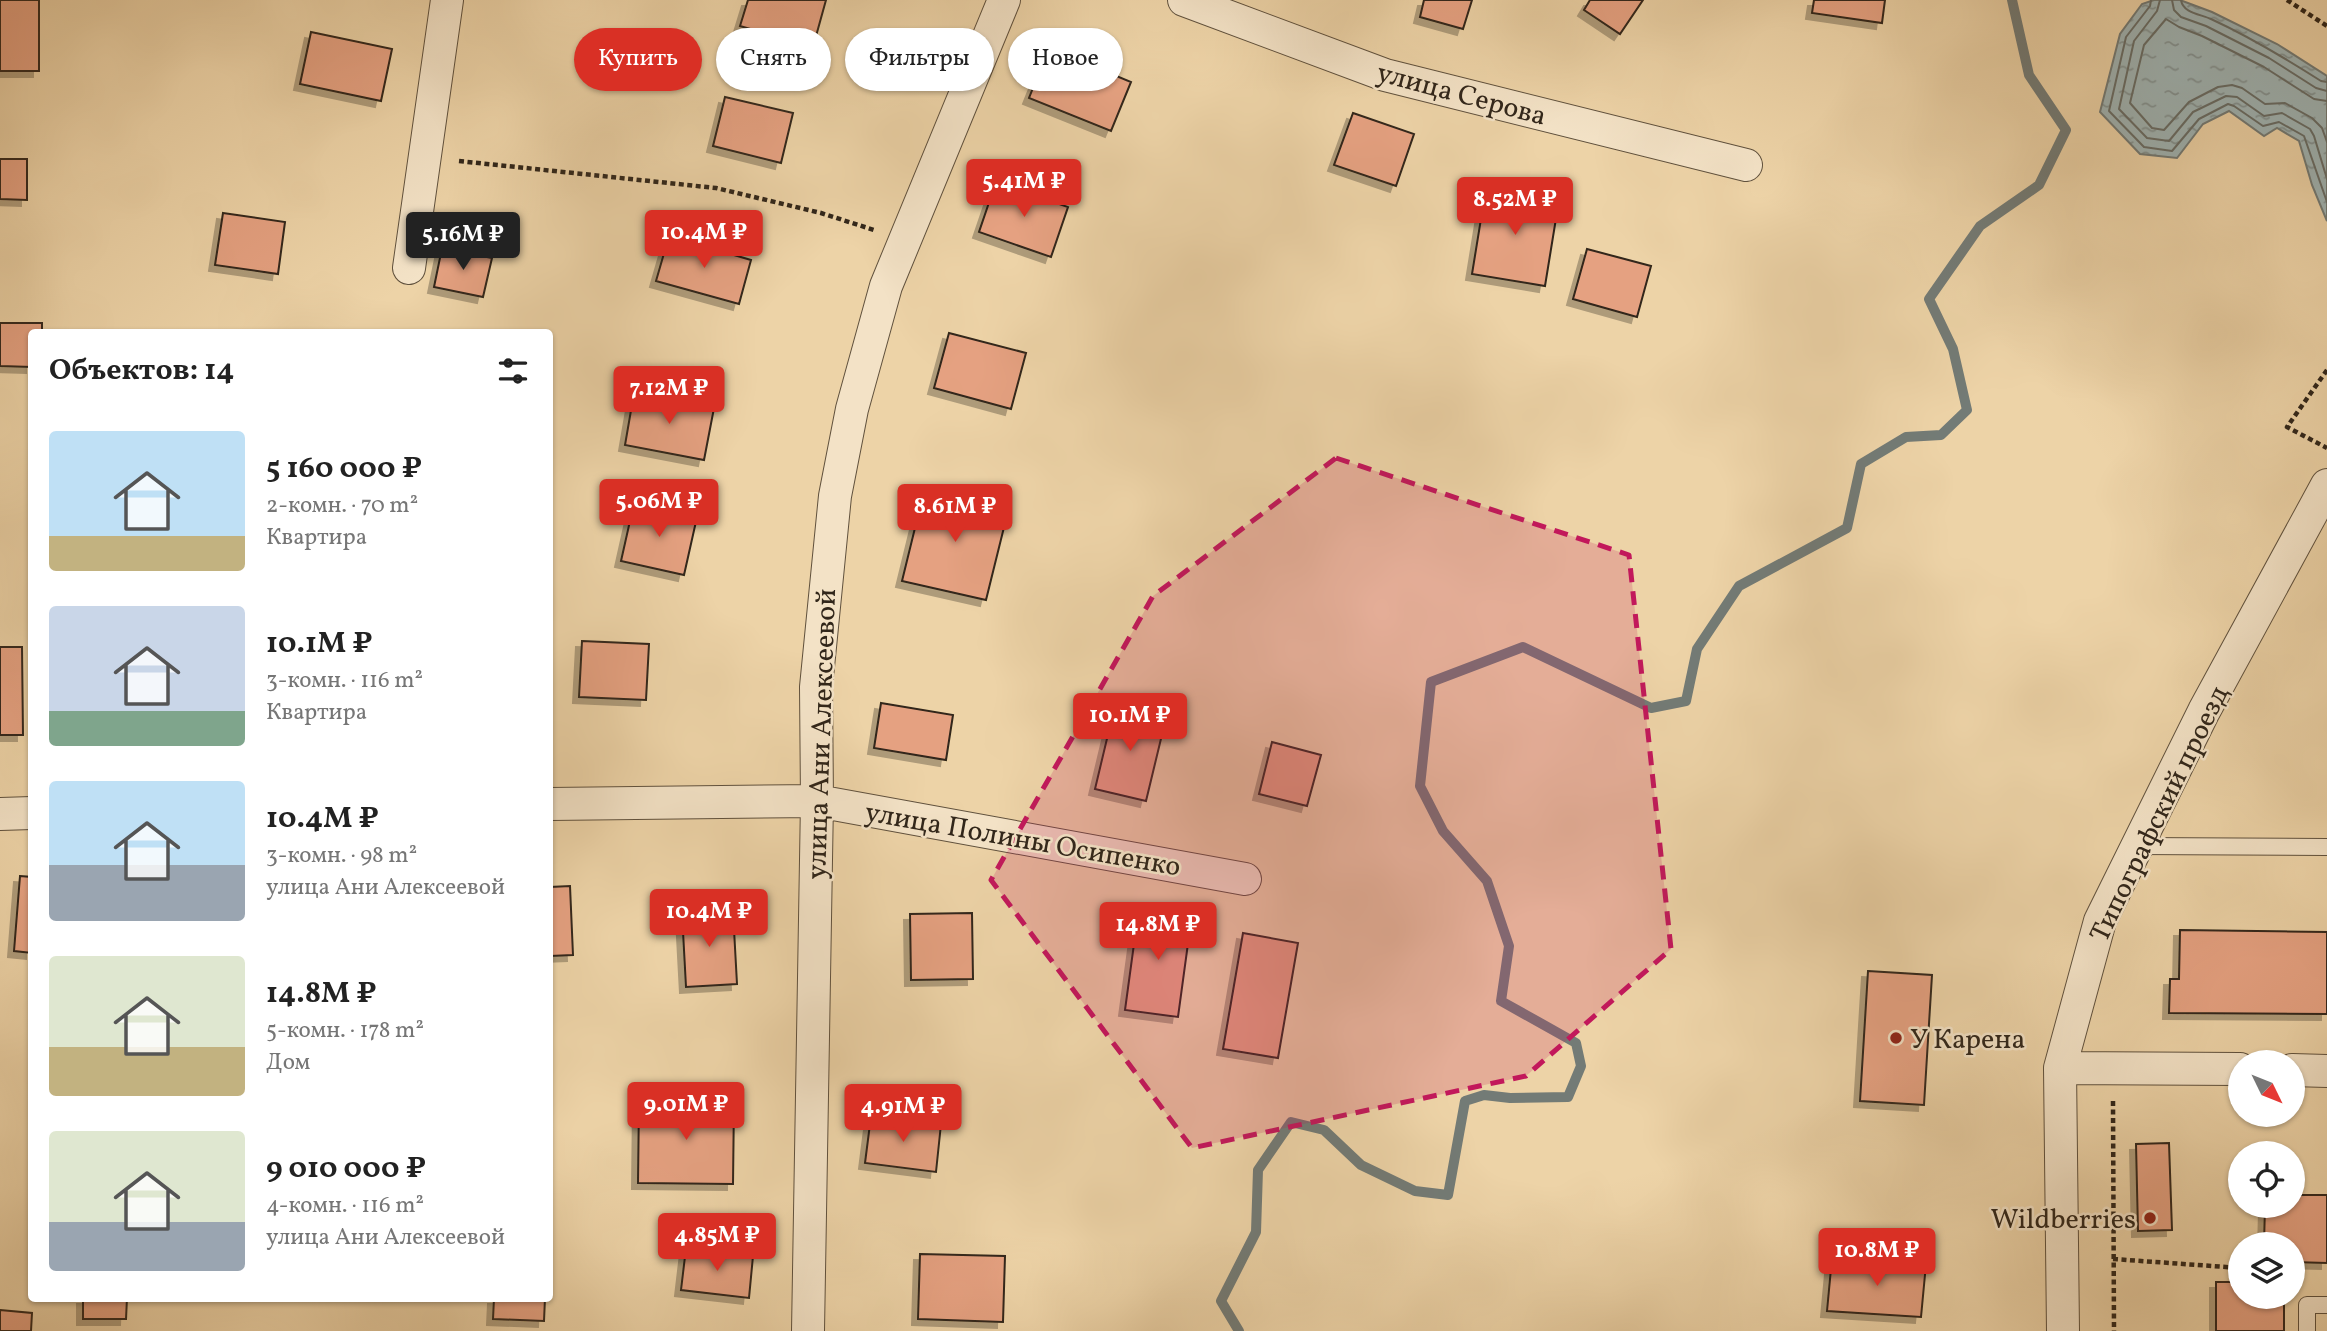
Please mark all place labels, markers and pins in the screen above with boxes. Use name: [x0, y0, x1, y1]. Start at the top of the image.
pin: 5.41M ₽: [959, 160, 1089, 219]
pin: 8.52M ₽: [1450, 177, 1580, 237]
pin: 10.4M ₽: [639, 210, 769, 270]
pin: 5.16M ₽: [398, 212, 528, 272]
pin: 7.12M ₽: [604, 366, 734, 426]
pin: 5.06M ₽: [594, 480, 724, 539]
pin: 8.61M ₽: [890, 484, 1020, 544]
pin: 10.1M ₽: [1065, 694, 1195, 753]
pin: 10.4M ₽: [644, 890, 774, 949]
pin: 14.8M ₽: [1093, 902, 1223, 962]
place label: У Карена: [1910, 1021, 2025, 1060]
marker: У Карена: [1888, 1030, 1904, 1046]
pin: 9.01M ₽: [621, 1082, 751, 1142]
pin: 4.91M ₽: [838, 1084, 968, 1144]
place label: Wildberries: [1990, 1201, 2136, 1240]
marker: Wildberries: [2142, 1210, 2158, 1226]
pin: 4.85M ₽: [652, 1214, 782, 1273]
pin: 10.8M ₽: [1812, 1228, 1942, 1288]

